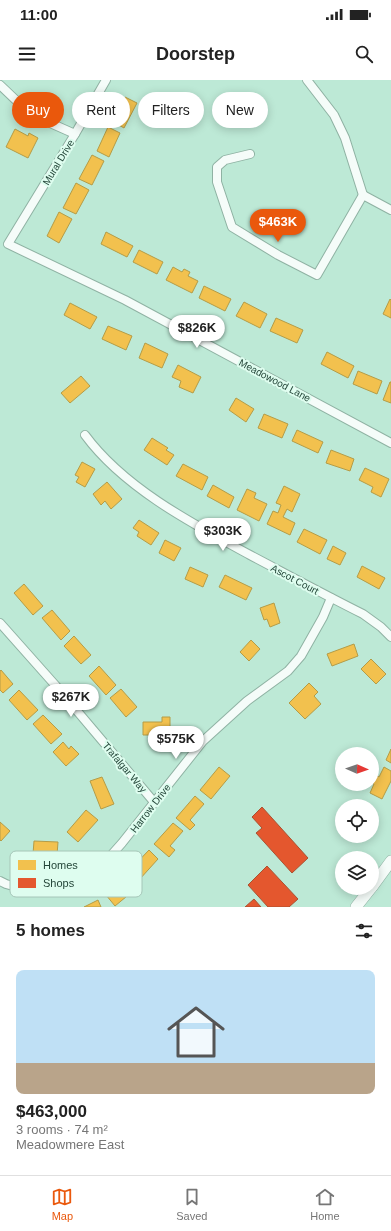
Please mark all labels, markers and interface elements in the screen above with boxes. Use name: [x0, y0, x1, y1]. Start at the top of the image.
text: 11:00: [20, 6, 58, 23]
icon: menu: [16, 43, 38, 65]
icon: search: [353, 43, 375, 65]
text: Doorstep: [156, 44, 235, 64]
chip: Buy: [12, 92, 64, 128]
chip: Rent: [72, 92, 130, 128]
chip: Filters: [138, 92, 204, 128]
chip: New: [212, 92, 268, 128]
street label: Mural Drive: [41, 137, 77, 187]
pin: $463K: [250, 209, 306, 243]
text: $463K: [259, 214, 297, 229]
pin: $826K: [169, 315, 225, 349]
text: $826K: [178, 320, 216, 335]
street label: Meadowood Lane: [237, 357, 313, 404]
pin: $303K: [195, 518, 251, 552]
text: $303K: [204, 523, 242, 538]
street label: Ascot Court: [269, 562, 321, 597]
pin: $267K: [43, 684, 99, 718]
text: $267K: [52, 689, 90, 704]
pin: $575K: [148, 726, 204, 760]
text: $575K: [157, 731, 195, 746]
street label: Trafalgar Way: [100, 740, 149, 795]
north arrow: [335, 747, 379, 791]
map controls: [335, 747, 379, 895]
street label: Harrow Drive: [128, 782, 173, 835]
button: locate: [335, 799, 379, 843]
legend: [10, 851, 142, 897]
button: layers: [335, 851, 379, 895]
text: Homes: [43, 859, 78, 871]
text: Shops: [43, 877, 75, 889]
icon: filters: [353, 920, 375, 942]
text: 5 homes: [16, 921, 85, 940]
icon: home: [160, 996, 232, 1068]
text: $463,000: [16, 1102, 87, 1121]
text: 3 rooms · 74 m²: [16, 1122, 108, 1137]
text: Meadowmere East: [16, 1137, 124, 1152]
tab: Map: [51, 1186, 73, 1222]
tab: Saved: [176, 1186, 207, 1222]
tab: Home: [310, 1186, 340, 1222]

